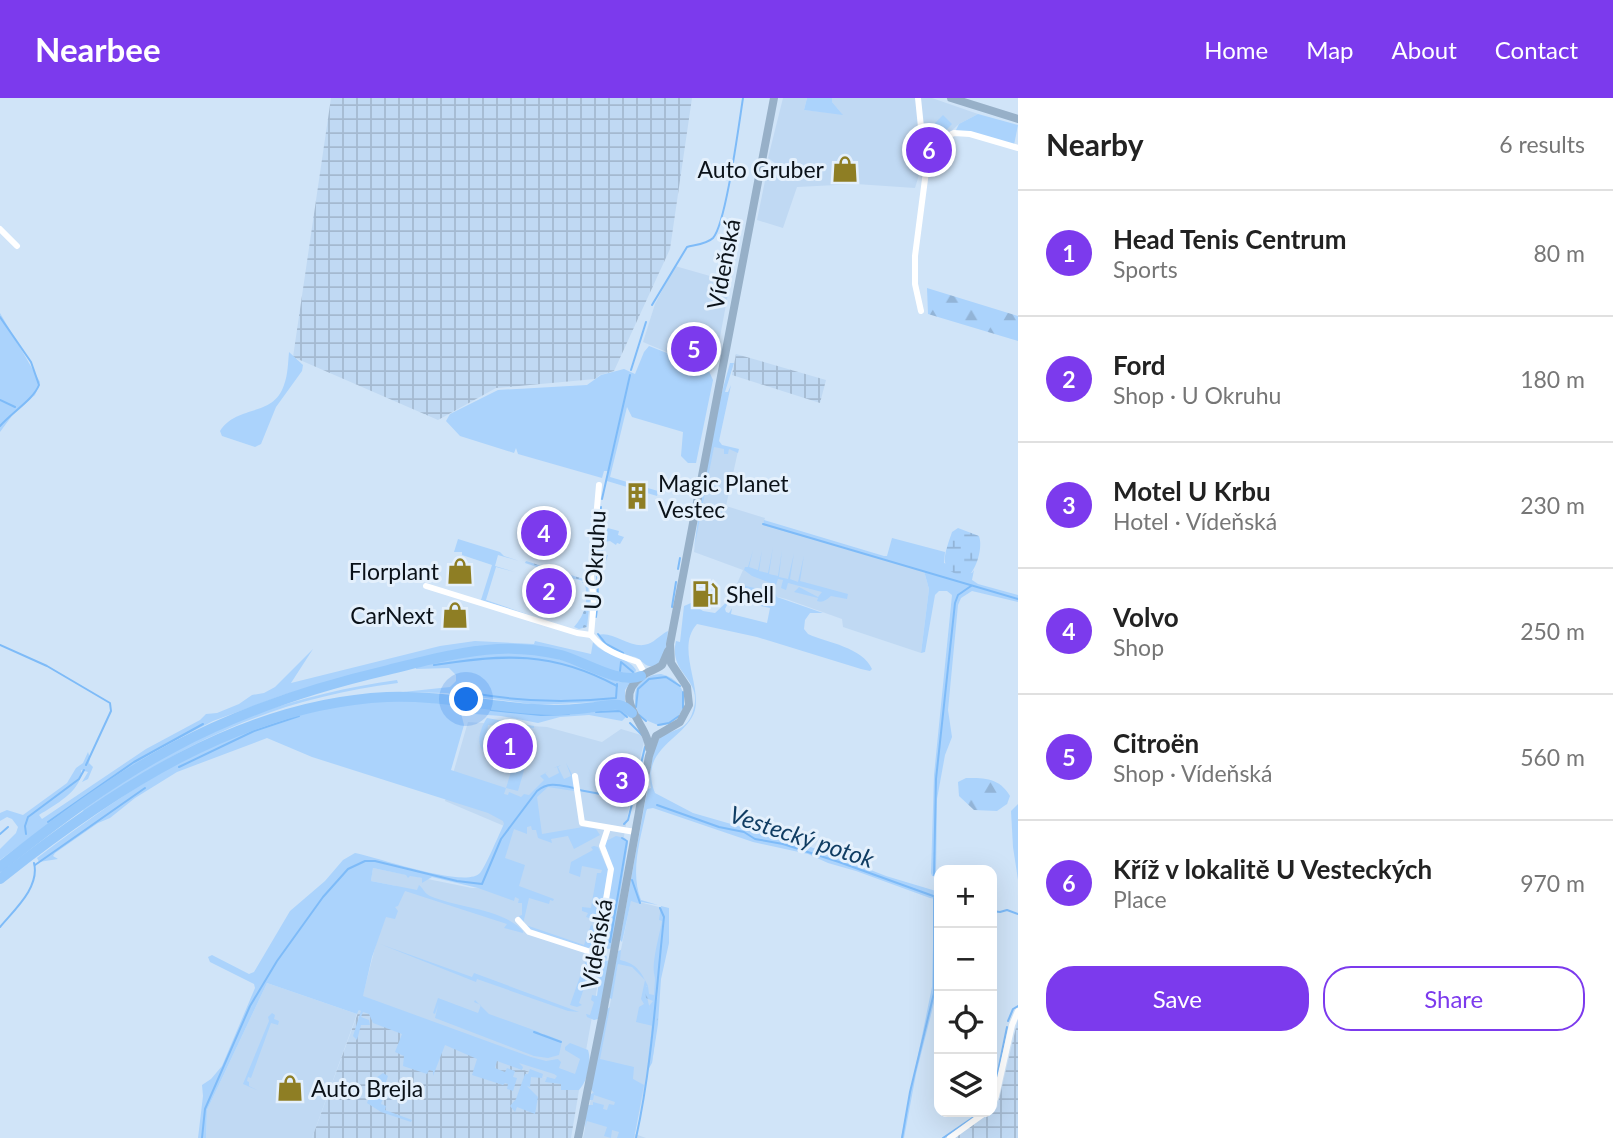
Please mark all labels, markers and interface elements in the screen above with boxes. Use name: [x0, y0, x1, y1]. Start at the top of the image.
text: Nearbee: [35, 29, 161, 69]
text: Home: [1204, 35, 1268, 64]
text: Map: [1306, 35, 1354, 64]
text: About: [1392, 35, 1457, 64]
text: Contact: [1495, 35, 1578, 64]
pin: 6: [906, 124, 952, 176]
text: Nearby: [1046, 126, 1144, 162]
text: 6 results: [1499, 130, 1585, 158]
shop icon: Auto Gruber: [830, 154, 860, 184]
place label: Auto Gruber: [698, 155, 825, 183]
street label: Vídeňská: [701, 216, 745, 312]
text: Head Tenis Centrum: [1113, 223, 1346, 255]
text: 1: [1062, 239, 1076, 267]
text: 80 m: [1534, 239, 1585, 267]
text: Sports: [1113, 255, 1178, 283]
pin: 5: [671, 323, 717, 375]
text: Ford: [1113, 349, 1166, 381]
text: 2: [1062, 365, 1076, 393]
text: 180 m: [1520, 365, 1585, 393]
text: Shop · U Okruhu: [1113, 381, 1281, 409]
place label: Magic Planet Vestec: [658, 469, 789, 523]
text: Motel U Krbu: [1113, 475, 1271, 507]
building icon: Magic Planet Vestec: [622, 481, 652, 511]
text: 3: [1062, 491, 1076, 519]
text: 230 m: [1520, 491, 1585, 519]
pin: 4: [521, 507, 567, 559]
text: Hotel · Vídeňská: [1113, 507, 1277, 535]
street label: U Okruhu: [577, 510, 611, 610]
shop icon: Florplant: [445, 556, 475, 586]
place label: Florplant: [349, 557, 440, 585]
pin: 2: [526, 565, 572, 617]
fuel station icon: Shell: [690, 579, 720, 609]
place label: Shell: [726, 580, 774, 608]
shop icon: CarNext: [440, 600, 470, 630]
place label: CarNext: [350, 601, 435, 629]
text: Volvo: [1113, 601, 1179, 633]
text: 4: [1062, 617, 1076, 645]
text: 250 m: [1520, 617, 1585, 645]
text: Shop: [1113, 633, 1164, 661]
your location: [449, 682, 483, 716]
pin: 1: [487, 720, 533, 772]
text: Citroën: [1113, 727, 1199, 759]
text: 5: [1062, 743, 1076, 771]
text: 560 m: [1520, 743, 1585, 771]
pin: 3: [599, 754, 645, 806]
text: Shop · Vídeňská: [1113, 759, 1272, 787]
water label: Vestecký potok: [726, 799, 878, 873]
text: Kříž v lokalitě U Vesteckých: [1113, 853, 1432, 885]
map controls: [934, 865, 997, 1117]
button: +: [934, 865, 997, 928]
text: 6: [1062, 869, 1076, 897]
text: 970 m: [1520, 869, 1585, 897]
text: Place: [1113, 885, 1167, 913]
street label: Vídeňská: [574, 897, 618, 991]
button: −: [934, 928, 997, 991]
button: Save: [1046, 966, 1309, 1031]
button: Share: [1323, 966, 1585, 1031]
button: locate: [934, 991, 997, 1054]
button: layers: [934, 1054, 997, 1117]
shop icon: Auto Brejla: [275, 1073, 305, 1103]
place label: Auto Brejla: [311, 1074, 423, 1102]

